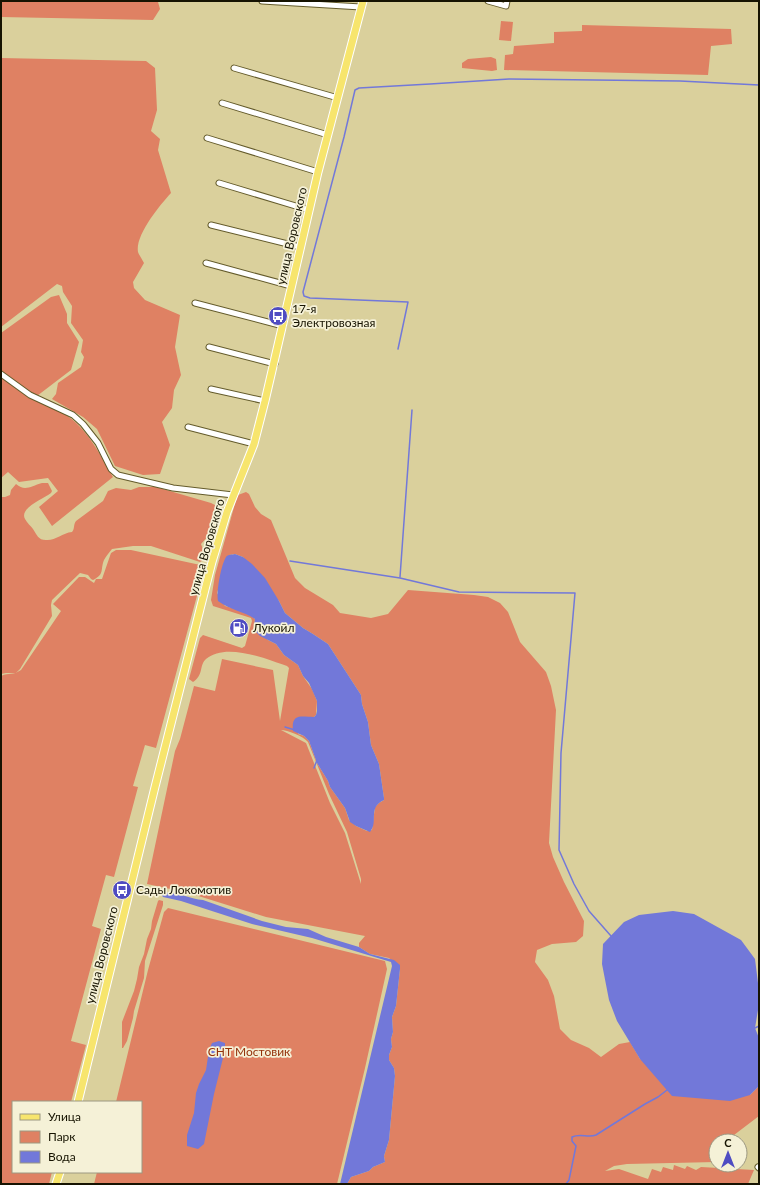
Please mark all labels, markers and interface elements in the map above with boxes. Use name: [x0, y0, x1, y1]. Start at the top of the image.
street label: улица Воровского: [273, 185, 310, 286]
place label: 17-я Электровозная: [292, 301, 375, 330]
bus stop icon: 17-я Электровозная: [267, 305, 289, 327]
street label: улица Воровского: [186, 497, 228, 597]
fuel station icon: Лукойл: [228, 617, 250, 639]
place label: Лукойл: [252, 620, 294, 635]
bus stop icon: Сады Локомотив: [111, 879, 133, 901]
place label: Сады Локомотив: [136, 882, 231, 897]
street label: улица Воровского: [82, 904, 121, 1005]
park label: СНТ Мостовик: [208, 1044, 291, 1059]
legend: [12, 1101, 142, 1173]
text: Улица: [48, 1109, 81, 1124]
text: Парк: [48, 1129, 76, 1144]
north arrow: [708, 1133, 748, 1173]
text: С: [724, 1136, 732, 1149]
text: Вода: [48, 1149, 76, 1164]

